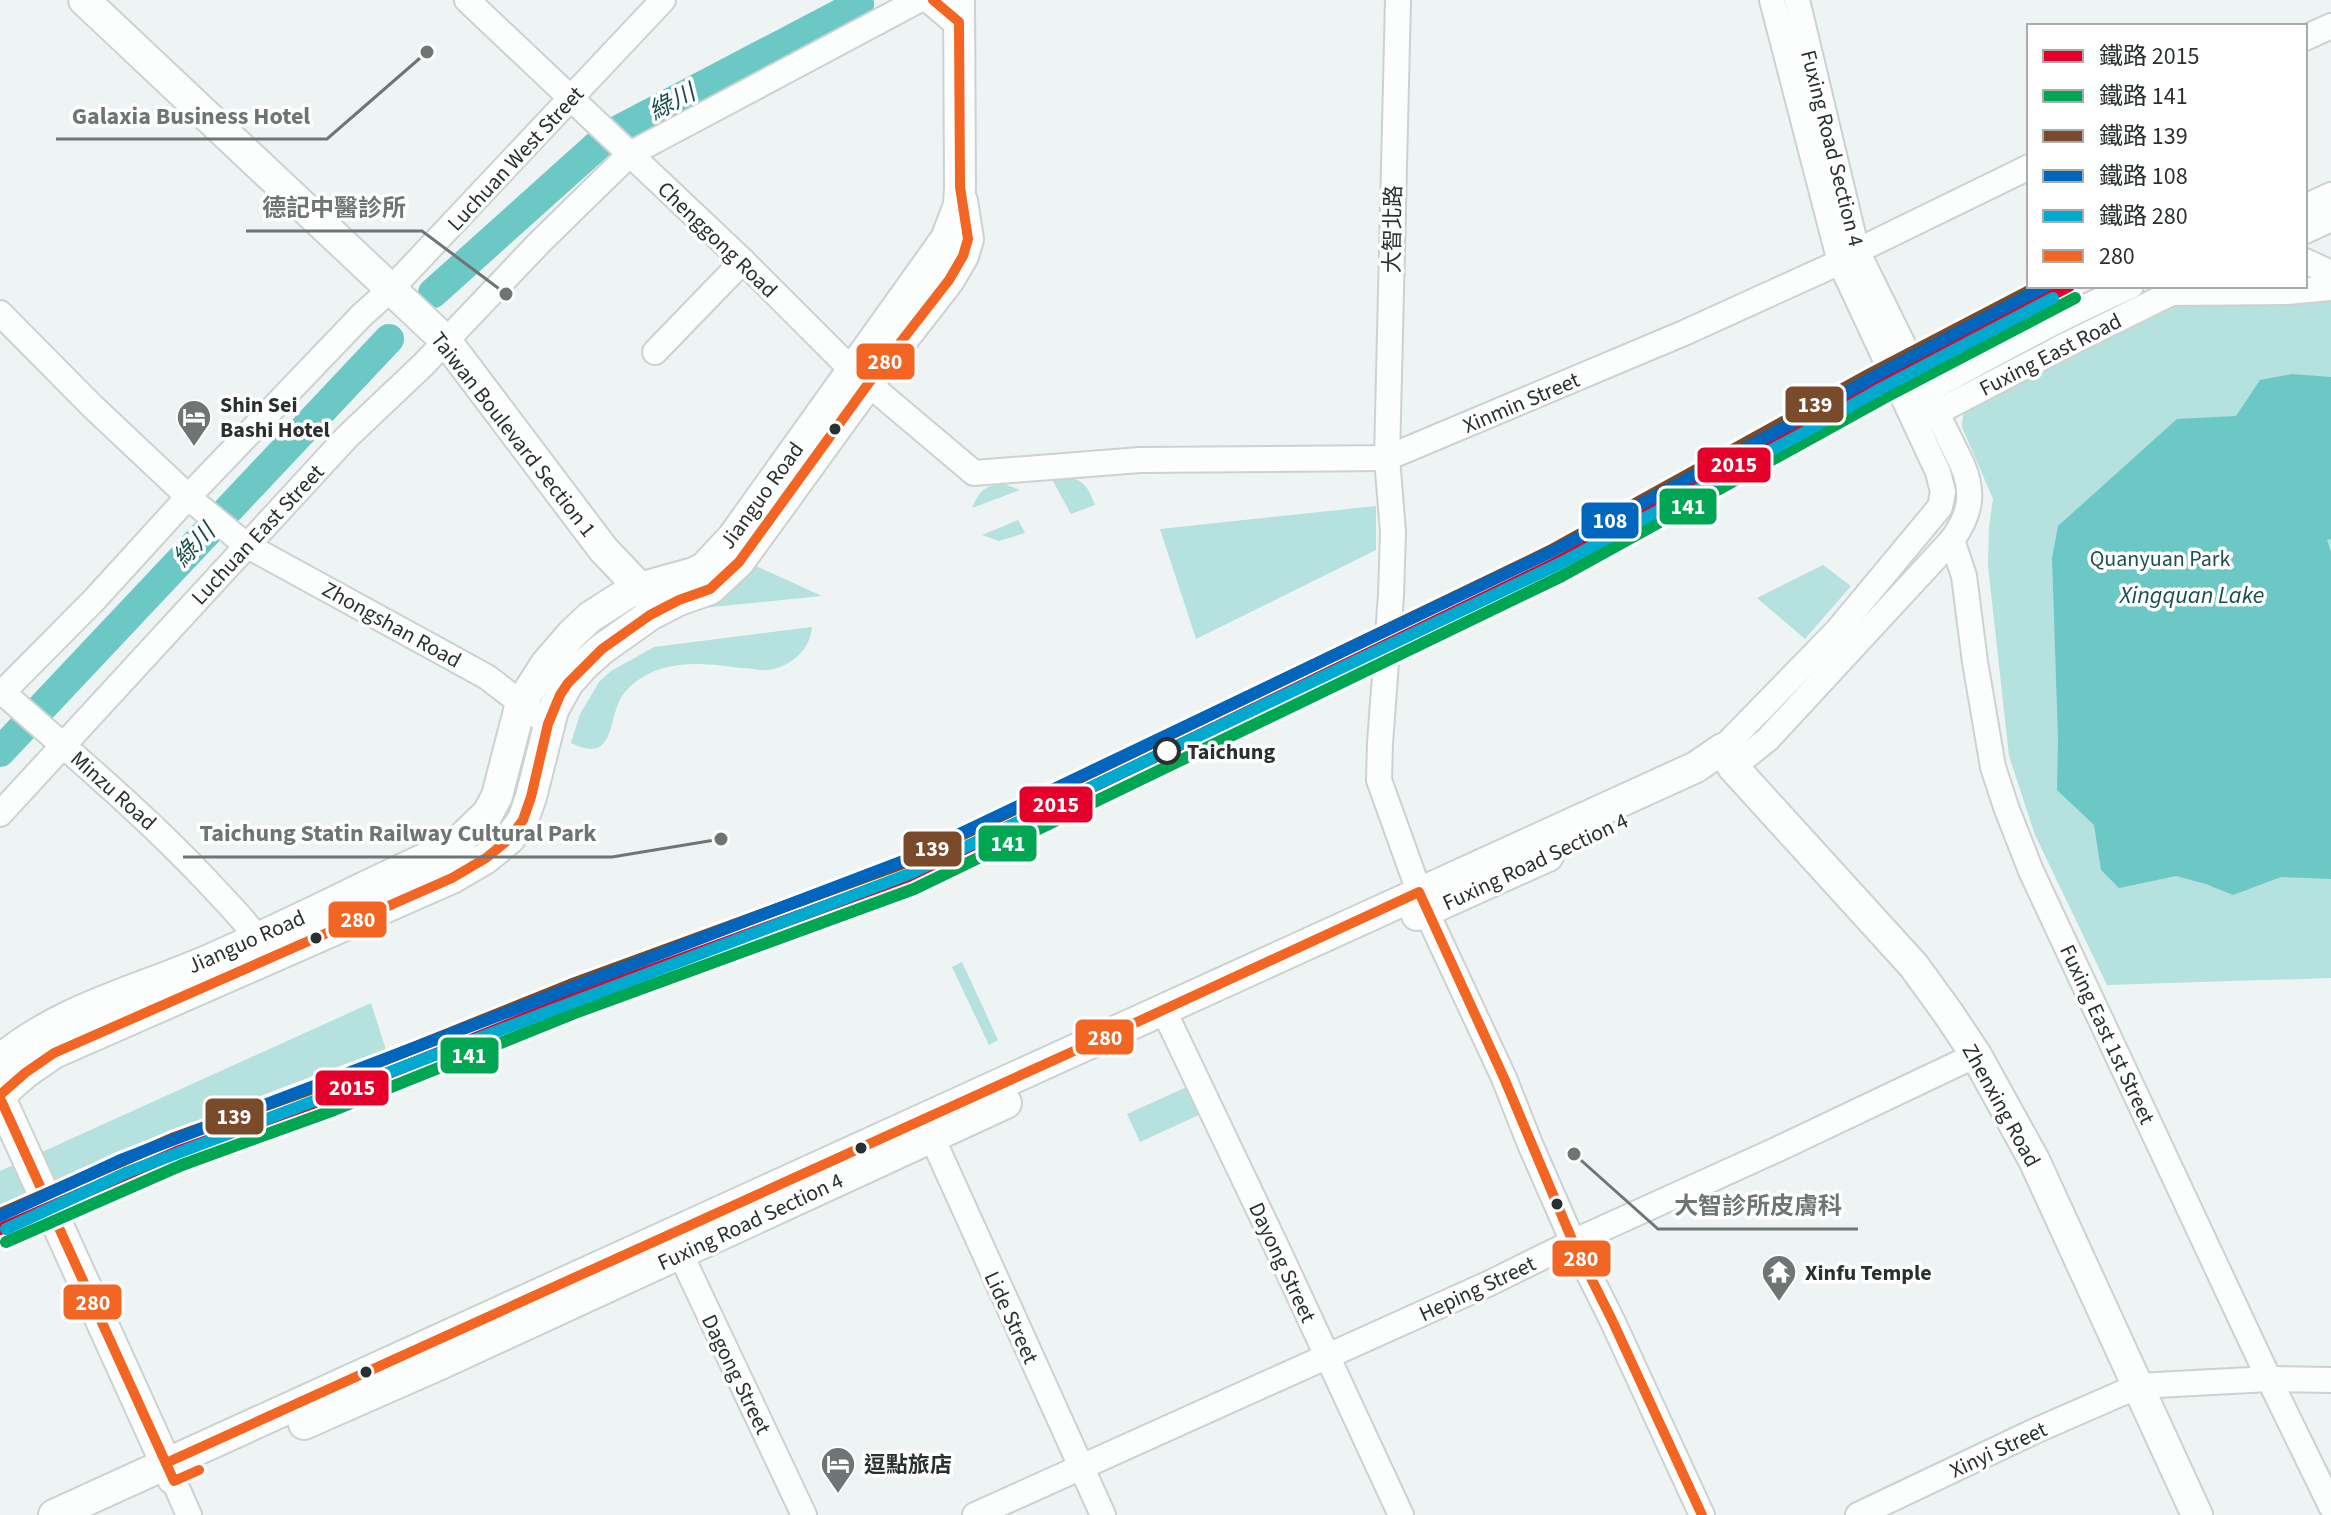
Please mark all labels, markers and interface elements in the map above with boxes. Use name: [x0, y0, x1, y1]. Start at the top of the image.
legend: [2027, 24, 2307, 288]
text: 鐵路 2015: [2099, 39, 2200, 74]
street label: Fuxing Road Section 4: [1792, 47, 1872, 250]
water label: 綠川: [643, 74, 704, 129]
street label: Luchuan West Street: [440, 79, 592, 238]
text: 鐵路 141: [2099, 79, 2188, 114]
callout: Galaxia Business Hotel: [56, 91, 327, 139]
text: Galaxia Business Hotel: [72, 99, 310, 134]
text: 鐵路 139: [2099, 119, 2188, 154]
text: 鐵路 108: [2099, 159, 2188, 194]
street label: Chenggong Road: [650, 174, 785, 305]
callout: 德記中醫診所: [246, 183, 422, 231]
street label: 大智北路: [1376, 185, 1410, 273]
text: 德記中醫診所: [262, 191, 406, 226]
text: 鐵路 280: [2099, 199, 2188, 234]
text: 280: [2099, 239, 2135, 274]
street label: Fuxing East Road: [1974, 305, 2127, 405]
street label: Taiwan Boulevard Section 1: [423, 325, 604, 544]
line badge: 280: [855, 342, 916, 381]
text: 280: [868, 346, 902, 378]
street label: Xinmin Street: [1458, 364, 1585, 442]
line badge: 139: [1784, 385, 1845, 424]
place label: Shin Sei Bashi Hotel: [220, 389, 331, 446]
text: 139: [1798, 389, 1832, 421]
hotel icon: Shin Sei Bashi Hotel: [175, 398, 213, 448]
unlabelled marker: [827, 421, 843, 437]
street label: Jianguo Road: [712, 435, 812, 556]
line badge: 2015: [1696, 446, 1772, 484]
text: 2015: [1711, 449, 1757, 481]
street label: Luchuan East Street: [184, 457, 332, 612]
line badge: 141: [1658, 487, 1718, 526]
text: 141: [1671, 491, 1705, 523]
line badge: 108: [1580, 501, 1640, 540]
text: 108: [1593, 505, 1627, 537]
water label: 綠川: [165, 514, 226, 575]
park label: Quanyuan Park: [2090, 543, 2230, 575]
street label: Zhongshan Road: [316, 573, 467, 676]
water label: Xingquan Lake: [2119, 578, 2264, 613]
place label: Taichung: [1187, 736, 1275, 768]
marker: Taichung: [1154, 738, 1180, 764]
street label: Minzu Road: [63, 743, 163, 838]
line badge: 2015: [1018, 785, 1094, 824]
text: 2015: [1033, 789, 1079, 821]
street label: Fuxing Road Section 4: [1437, 805, 1634, 919]
callout: Taichung Statin Railway Cultural Park: [183, 809, 612, 857]
text: Taichung Statin Railway Cultural Park: [200, 816, 597, 851]
line badge: 141: [977, 824, 1038, 863]
text: 141: [991, 828, 1025, 860]
line badge: 139: [902, 830, 963, 868]
text: 139: [915, 833, 949, 865]
line badge: 280: [327, 900, 388, 939]
street label: Jianguo Road: [182, 902, 310, 982]
text: 280: [341, 904, 375, 936]
unlabelled marker: [308, 930, 324, 946]
street label: Fuxing East 1st Street: [2051, 939, 2163, 1130]
line badge: 280: [1074, 1018, 1135, 1056]
text: 280: [1088, 1022, 1122, 1054]
line badge: 141: [439, 1036, 500, 1075]
street label: Zhenxing Road: [1954, 1038, 2048, 1173]
text: 141: [452, 1040, 486, 1072]
line badge: 2015: [314, 1069, 390, 1107]
text: 2015: [329, 1072, 375, 1104]
line badge: 139: [204, 1097, 265, 1136]
text: 139: [217, 1101, 251, 1133]
unlabelled marker: [853, 1140, 869, 1156]
street label: Fuxing Road Section 4: [652, 1165, 849, 1279]
callout: 大智診所皮膚科: [1658, 1181, 1858, 1229]
text: 大智診所皮膚科: [1674, 1189, 1842, 1224]
unlabelled marker: [1549, 1196, 1565, 1212]
street label: Dayong Street: [1240, 1197, 1324, 1328]
line badge: 280: [1551, 1239, 1612, 1278]
text: 280: [1564, 1243, 1598, 1275]
street label: Heping Street: [1414, 1248, 1542, 1330]
temple icon: Xinfu Temple: [1760, 1253, 1798, 1303]
place label: Xinfu Temple: [1805, 1257, 1932, 1289]
street label: Lide Street: [976, 1266, 1047, 1369]
line badge: 280: [62, 1283, 123, 1321]
text: 280: [76, 1287, 110, 1319]
street label: Dagong Street: [693, 1309, 779, 1440]
unlabelled marker: [358, 1364, 374, 1380]
street label: Xinyi Street: [1945, 1413, 2053, 1486]
hotel icon: 逗點旅店: [819, 1445, 857, 1495]
place label: 逗點旅店: [864, 1449, 952, 1481]

